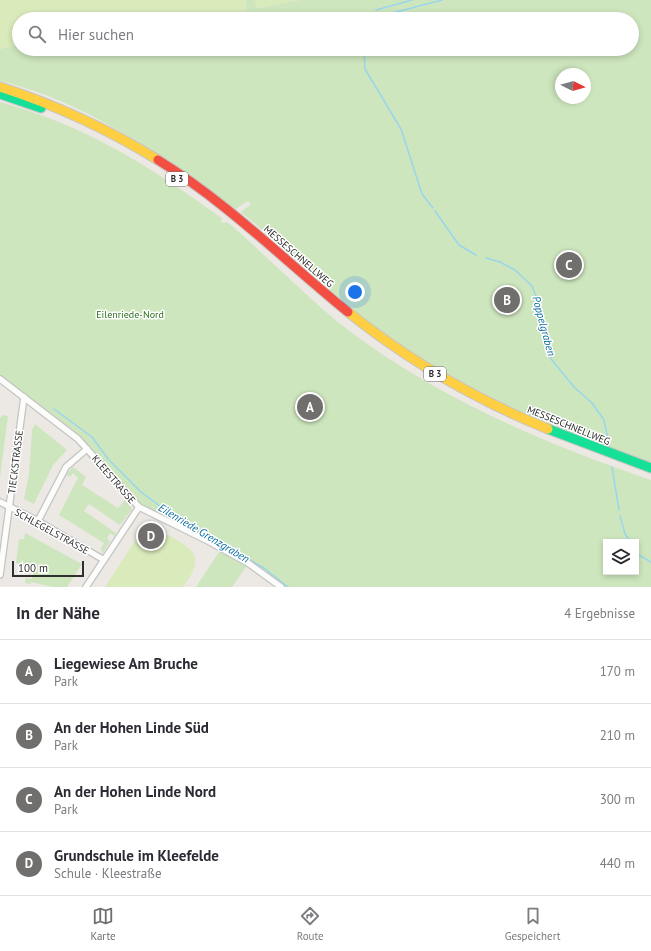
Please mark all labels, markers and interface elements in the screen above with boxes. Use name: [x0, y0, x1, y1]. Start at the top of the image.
search box: [12, 12, 639, 56]
icon: search: [26, 23, 48, 45]
text: Hier suchen: [58, 25, 134, 44]
north arrow: [555, 68, 591, 104]
road number: B 3: [166, 172, 188, 186]
street label: MESSESCHNELLWEG: [261, 222, 336, 290]
pin: C: [556, 250, 582, 280]
your location: [345, 282, 365, 302]
pin: B: [494, 285, 520, 315]
water label: Poppelgraben: [529, 294, 559, 358]
park label: Eilenriede-Nord: [96, 308, 164, 321]
road number: B 3: [424, 367, 446, 381]
pin: A: [297, 392, 323, 422]
street label: MESSESCHNELLWEG: [525, 403, 612, 448]
street label: TIECKSTRASSE: [5, 429, 26, 495]
street label: KLEESTRASSE: [89, 452, 138, 506]
water label: Eilenriede Grenzgraben: [156, 500, 252, 566]
street label: SCHLEGELSTRASSE: [12, 506, 91, 557]
pin: D: [138, 521, 164, 551]
map controls: [603, 539, 639, 575]
button: layers: [603, 539, 639, 575]
scale bar: [12, 559, 84, 578]
text: 100 m: [18, 561, 48, 575]
text: In der Nähe: [16, 602, 100, 624]
text: 4 Ergebnisse: [564, 605, 635, 622]
text: Liegewiese Am Bruche: [54, 654, 198, 673]
text: A: [25, 663, 33, 680]
text: 170 m: [600, 663, 635, 680]
text: Park: [54, 673, 78, 690]
text: An der Hohen Linde Süd: [54, 718, 209, 737]
text: B: [25, 727, 33, 744]
text: 210 m: [600, 727, 635, 744]
text: Park: [54, 737, 78, 754]
text: An der Hohen Linde Nord: [54, 782, 216, 801]
text: C: [25, 791, 33, 808]
text: 300 m: [600, 791, 635, 808]
text: Park: [54, 801, 78, 818]
text: Grundschule im Kleefelde: [54, 846, 219, 865]
text: D: [25, 855, 33, 872]
text: 440 m: [600, 855, 635, 872]
text: Schule · Kleestraße: [54, 865, 162, 882]
tab: Karte: [91, 905, 116, 943]
tab: Route: [297, 905, 324, 943]
tab: Gespeichert: [505, 905, 560, 943]

